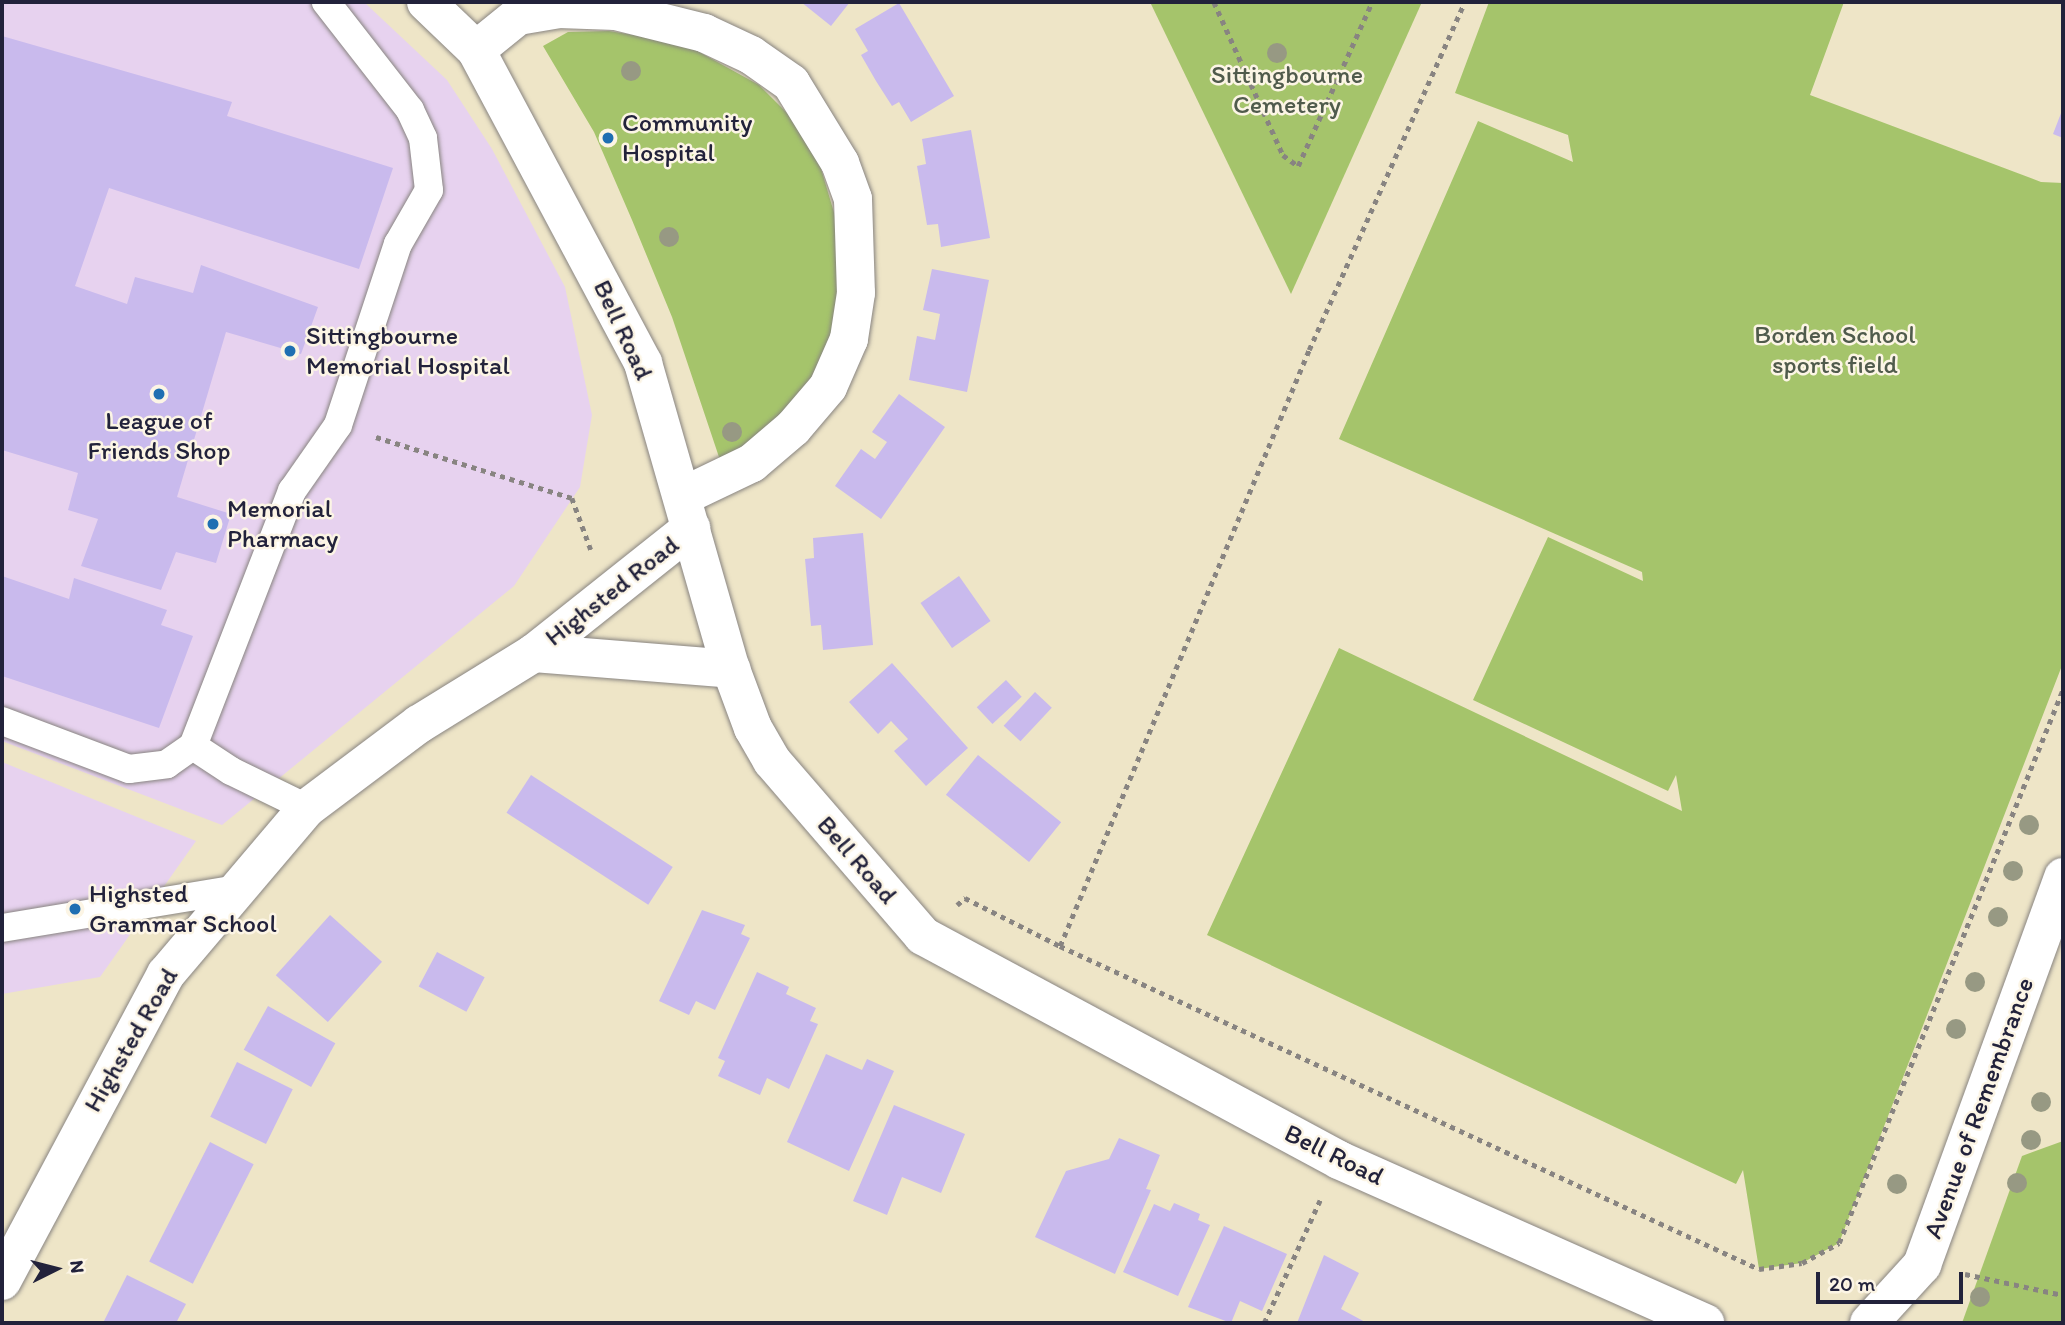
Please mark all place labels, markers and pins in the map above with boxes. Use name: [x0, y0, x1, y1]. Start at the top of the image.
place label: Community Hospital: [622, 107, 752, 168]
marker: Community Hospital: [600, 130, 616, 146]
place label: Sittingbourne Memorial Hospital: [306, 320, 510, 382]
marker: Sittingbourne Memorial Hospital: [280, 341, 300, 361]
marker: League of Friends Shop: [151, 386, 167, 402]
place label: League of Friends Shop: [88, 405, 230, 466]
place label: Memorial Pharmacy: [227, 493, 338, 554]
marker: Memorial Pharmacy: [205, 516, 221, 532]
place label: Highsted Grammar School: [89, 878, 277, 940]
marker: Highsted Grammar School: [67, 901, 83, 917]

